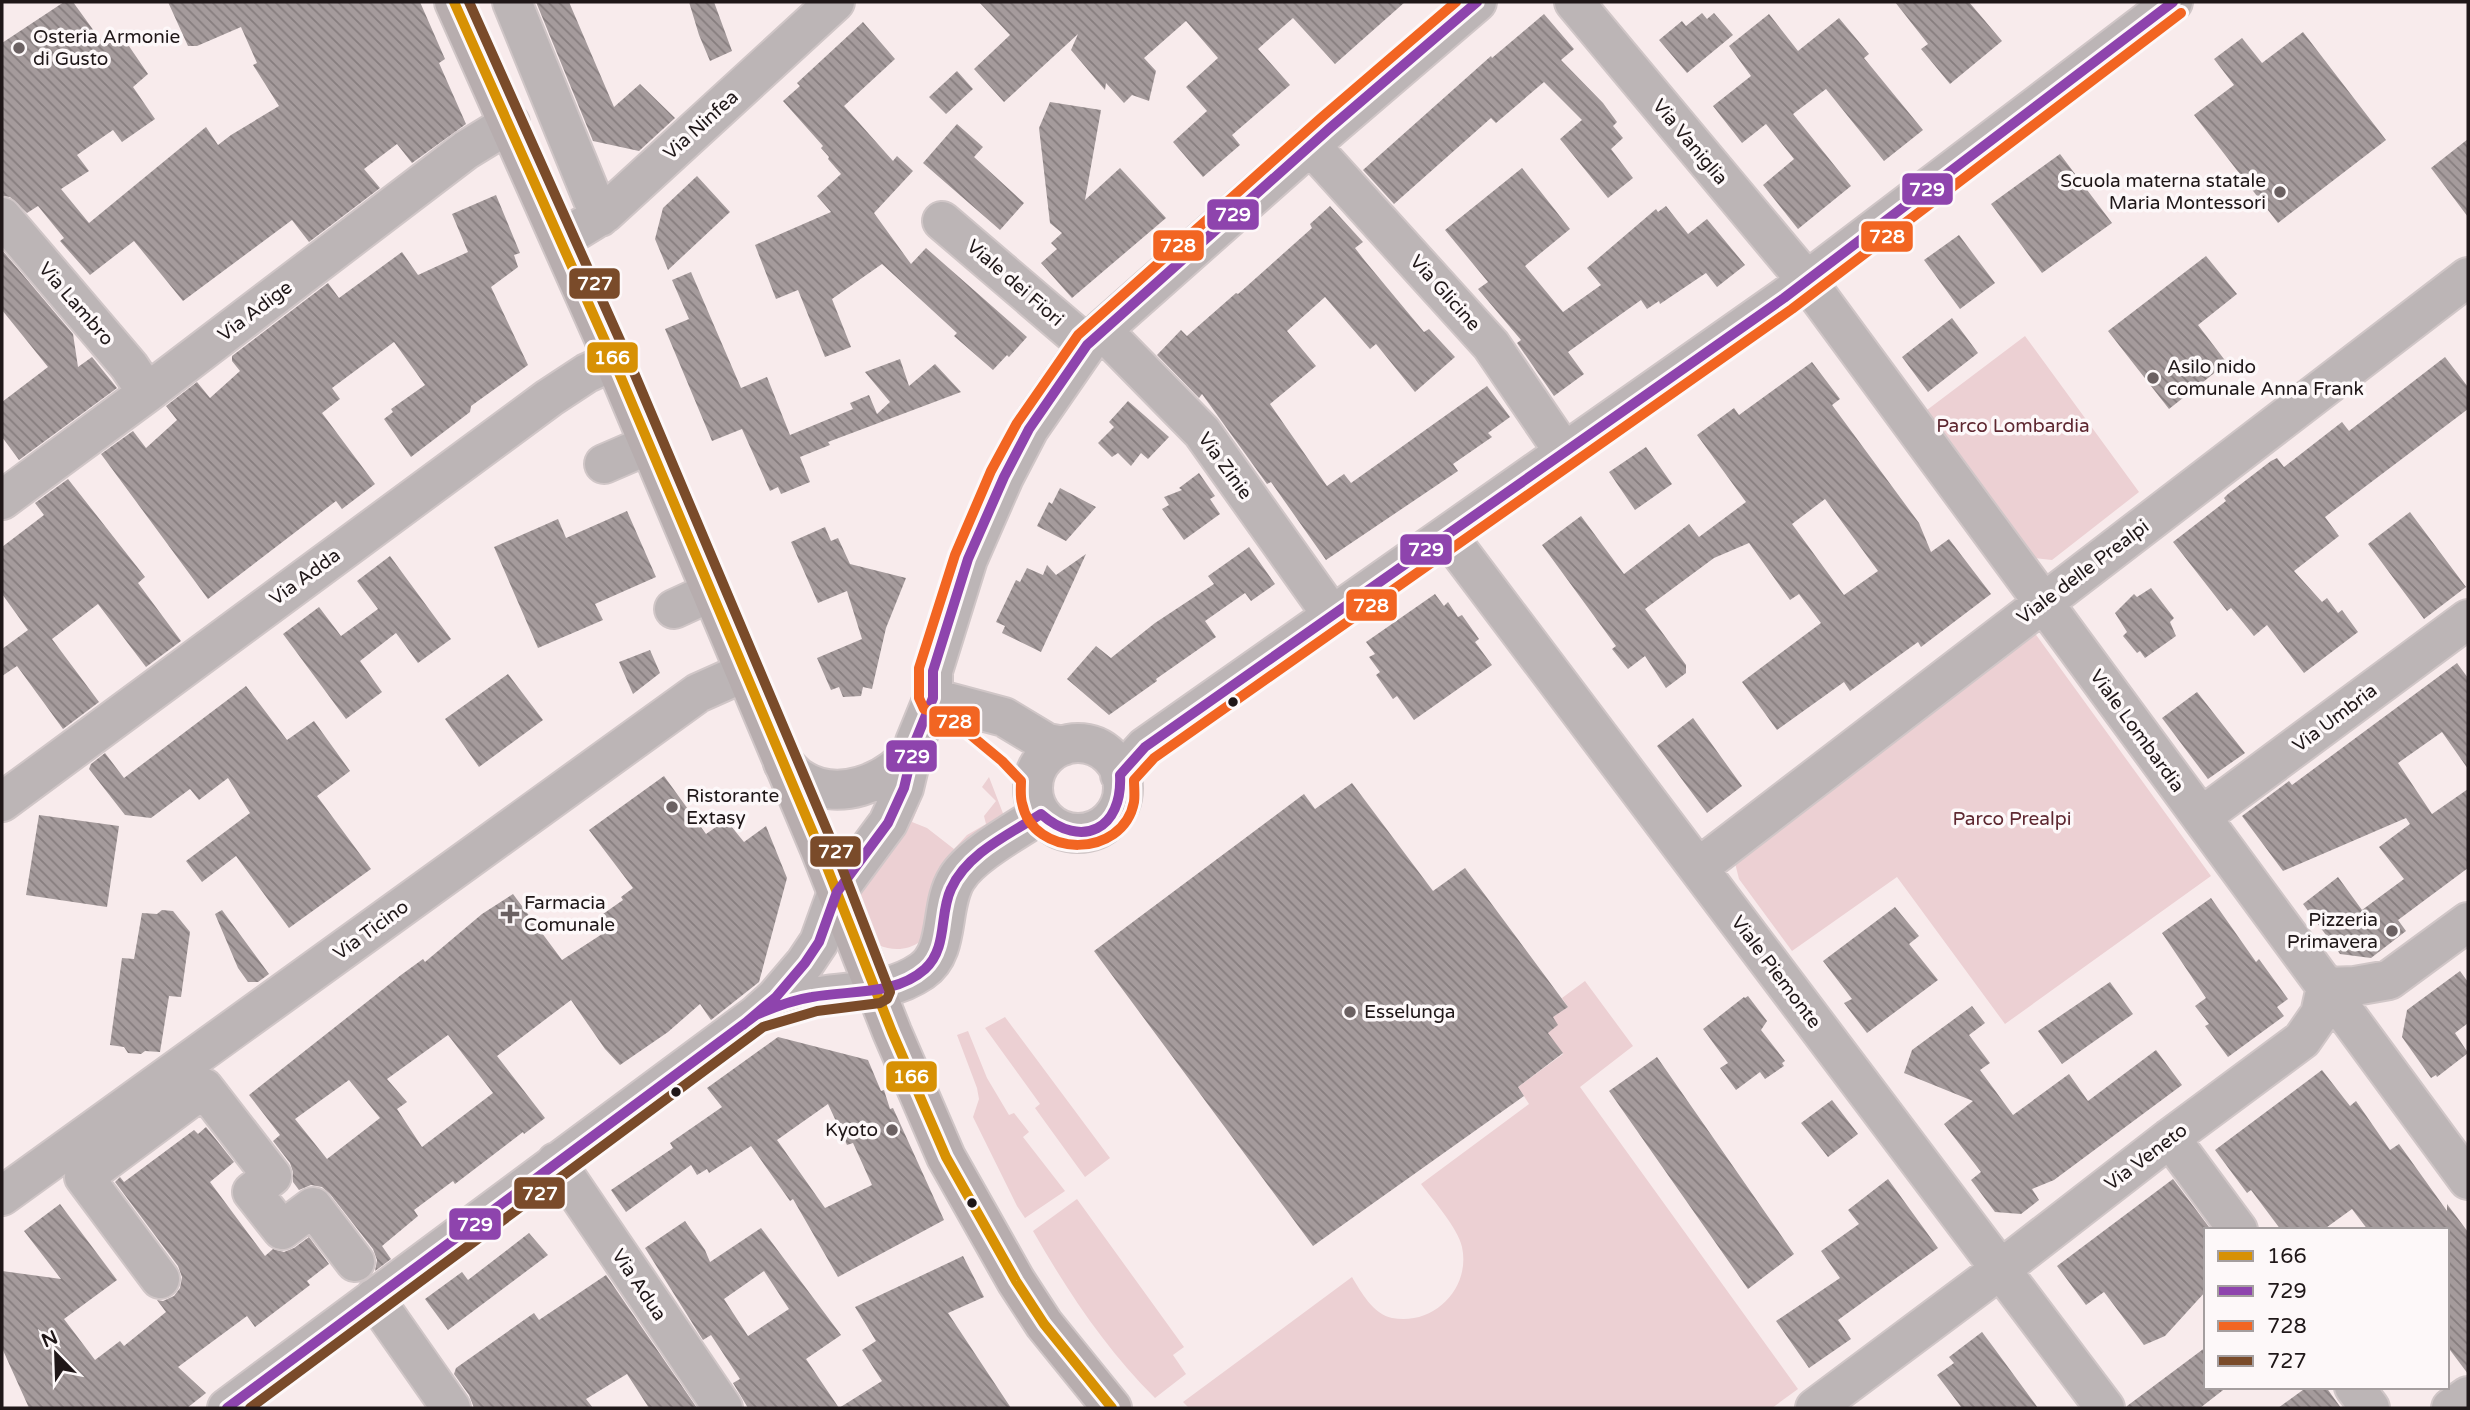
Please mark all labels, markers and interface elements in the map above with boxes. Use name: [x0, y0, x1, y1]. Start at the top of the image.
place label: Osteria Armonie di Gusto: [33, 26, 180, 70]
marker: Osteria Armonie di Gusto: [11, 40, 27, 56]
street label: Via Ninfea: [659, 86, 743, 164]
street label: Via Vaniglia: [1648, 95, 1732, 189]
place label: Scuola materna statale Maria Montessori: [2060, 170, 2266, 214]
line badge: 729: [1901, 172, 1954, 206]
text: 729: [1909, 179, 1945, 201]
marker: Scuola materna statale Maria Montessori: [2272, 184, 2288, 200]
line badge: 729: [1206, 198, 1260, 231]
text: 729: [1215, 204, 1251, 226]
line badge: 728: [1860, 220, 1914, 253]
text: 728: [1869, 226, 1905, 248]
line badge: 728: [1152, 229, 1205, 262]
street label: Viale dei Fiori: [962, 235, 1068, 331]
text: 728: [1160, 235, 1196, 257]
street label: Via Glicine: [1405, 251, 1485, 335]
street label: Via Lambro: [34, 258, 118, 350]
line badge: 727: [568, 267, 621, 300]
text: 727: [577, 273, 613, 295]
street label: Via Adige: [214, 276, 296, 346]
line badge: 166: [586, 341, 639, 374]
text: 166: [594, 347, 630, 369]
place label: Asilo nido comunale Anna Frank: [2167, 356, 2364, 400]
marker: Asilo nido comunale Anna Frank: [2145, 370, 2161, 386]
park label: Parco Lombardia: [1936, 415, 2090, 437]
street label: Via Zinie: [1193, 428, 1257, 504]
street label: Viale delle Prealpi: [2013, 515, 2153, 629]
line badge: 729: [1399, 533, 1453, 566]
text: 729: [1408, 539, 1444, 561]
street label: Via Adda: [265, 544, 345, 610]
line badge: 728: [1345, 588, 1398, 622]
text: 728: [1353, 595, 1389, 617]
street label: Viale Lombardia: [2085, 666, 2189, 796]
street label: Via Umbria: [2289, 679, 2381, 757]
unlabelled marker: [1226, 695, 1240, 709]
line badge: 728: [928, 705, 981, 738]
text: 728: [936, 711, 972, 733]
line badge: 729: [885, 739, 938, 773]
text: 729: [894, 746, 930, 768]
place label: Ristorante Extasy: [686, 785, 779, 829]
marker: Ristorante Extasy: [664, 799, 680, 815]
park label: Parco Prealpi: [1953, 808, 2071, 830]
line badge: 727: [809, 835, 862, 868]
text: 727: [818, 841, 854, 863]
place label: Farmacia Comunale: [524, 892, 615, 936]
street label: Via Ticino: [329, 895, 413, 965]
marker: Farmacia Comunale: [502, 906, 518, 922]
place label: Pizzeria Primavera: [2287, 909, 2378, 953]
street label: Viale Piemonte: [1727, 911, 1825, 1033]
marker: Pizzeria Primavera: [2384, 923, 2400, 939]
place label: Esselunga: [1364, 1001, 1456, 1023]
marker: Esselunga: [1342, 1004, 1358, 1020]
line badge: 166: [885, 1060, 938, 1093]
text: 166: [893, 1066, 929, 1088]
unlabelled marker: [669, 1085, 683, 1099]
place label: Kyoto: [825, 1119, 878, 1141]
street label: Via Veneto: [2101, 1119, 2191, 1195]
marker: Kyoto: [884, 1122, 900, 1138]
line badge: 727: [513, 1176, 566, 1210]
text: 727: [522, 1183, 558, 1205]
unlabelled marker: [965, 1196, 979, 1210]
line badge: 729: [448, 1207, 502, 1241]
text: 729: [457, 1214, 493, 1236]
legend: [2204, 1228, 2449, 1389]
text: 166: [2267, 1244, 2307, 1269]
street label: Via Adua: [607, 1245, 671, 1325]
text: 729: [2267, 1279, 2307, 1304]
text: 728: [2267, 1314, 2307, 1339]
north arrow: [21, 1319, 91, 1389]
text: N: [38, 1326, 61, 1352]
text: 727: [2267, 1349, 2307, 1374]

